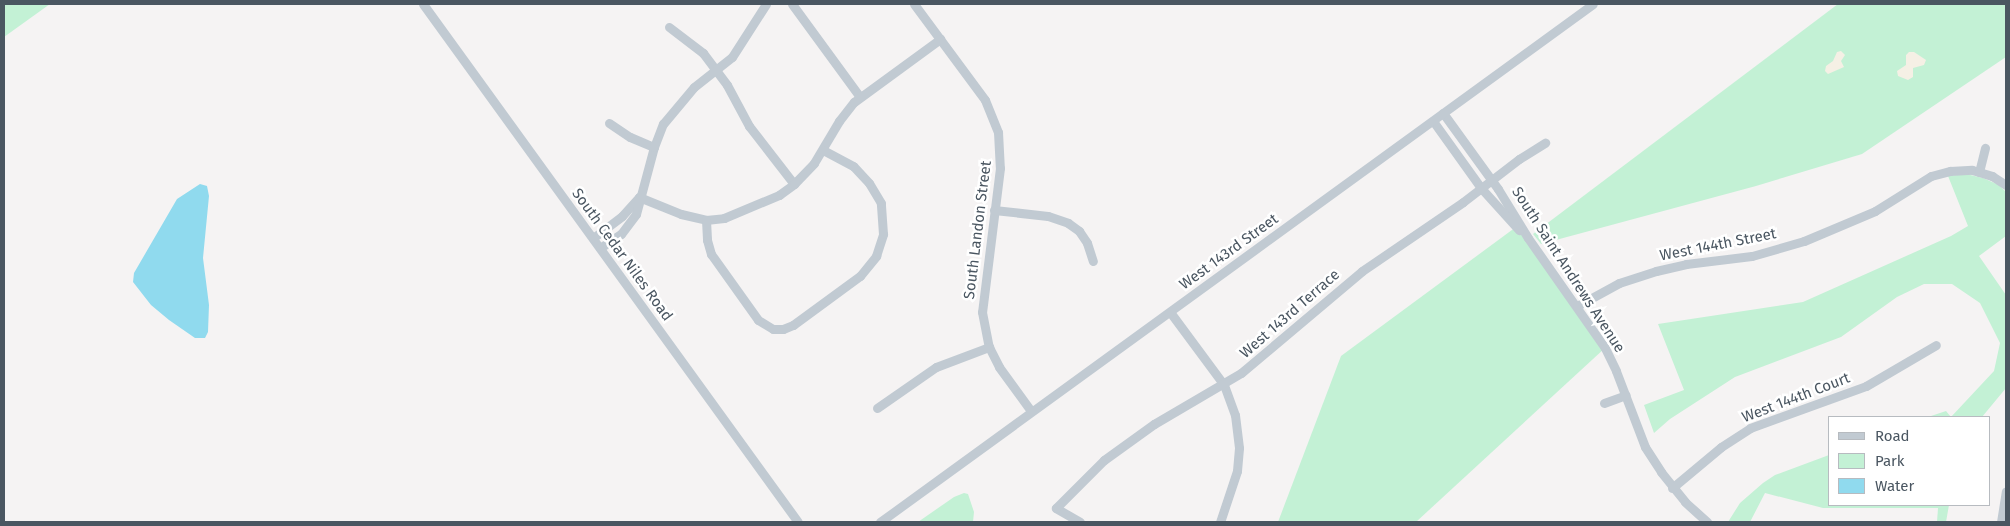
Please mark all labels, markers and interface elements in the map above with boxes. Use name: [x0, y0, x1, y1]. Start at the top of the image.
street label: South Landon Street: [961, 160, 995, 300]
street label: South Saint Andrews Avenue: [1508, 184, 1628, 356]
street label: South Cedar Niles Road: [568, 185, 676, 325]
street label: West 143rd Street: [1176, 210, 1282, 294]
street label: West 144th Street: [1658, 225, 1778, 265]
street label: West 143rd Terrace: [1236, 266, 1344, 362]
street label: West 144th Court: [1739, 369, 1853, 427]
legend: [1828, 416, 1990, 506]
text: Road: [1875, 427, 1910, 445]
text: Park: [1875, 452, 1905, 470]
text: Water: [1875, 477, 1914, 495]

